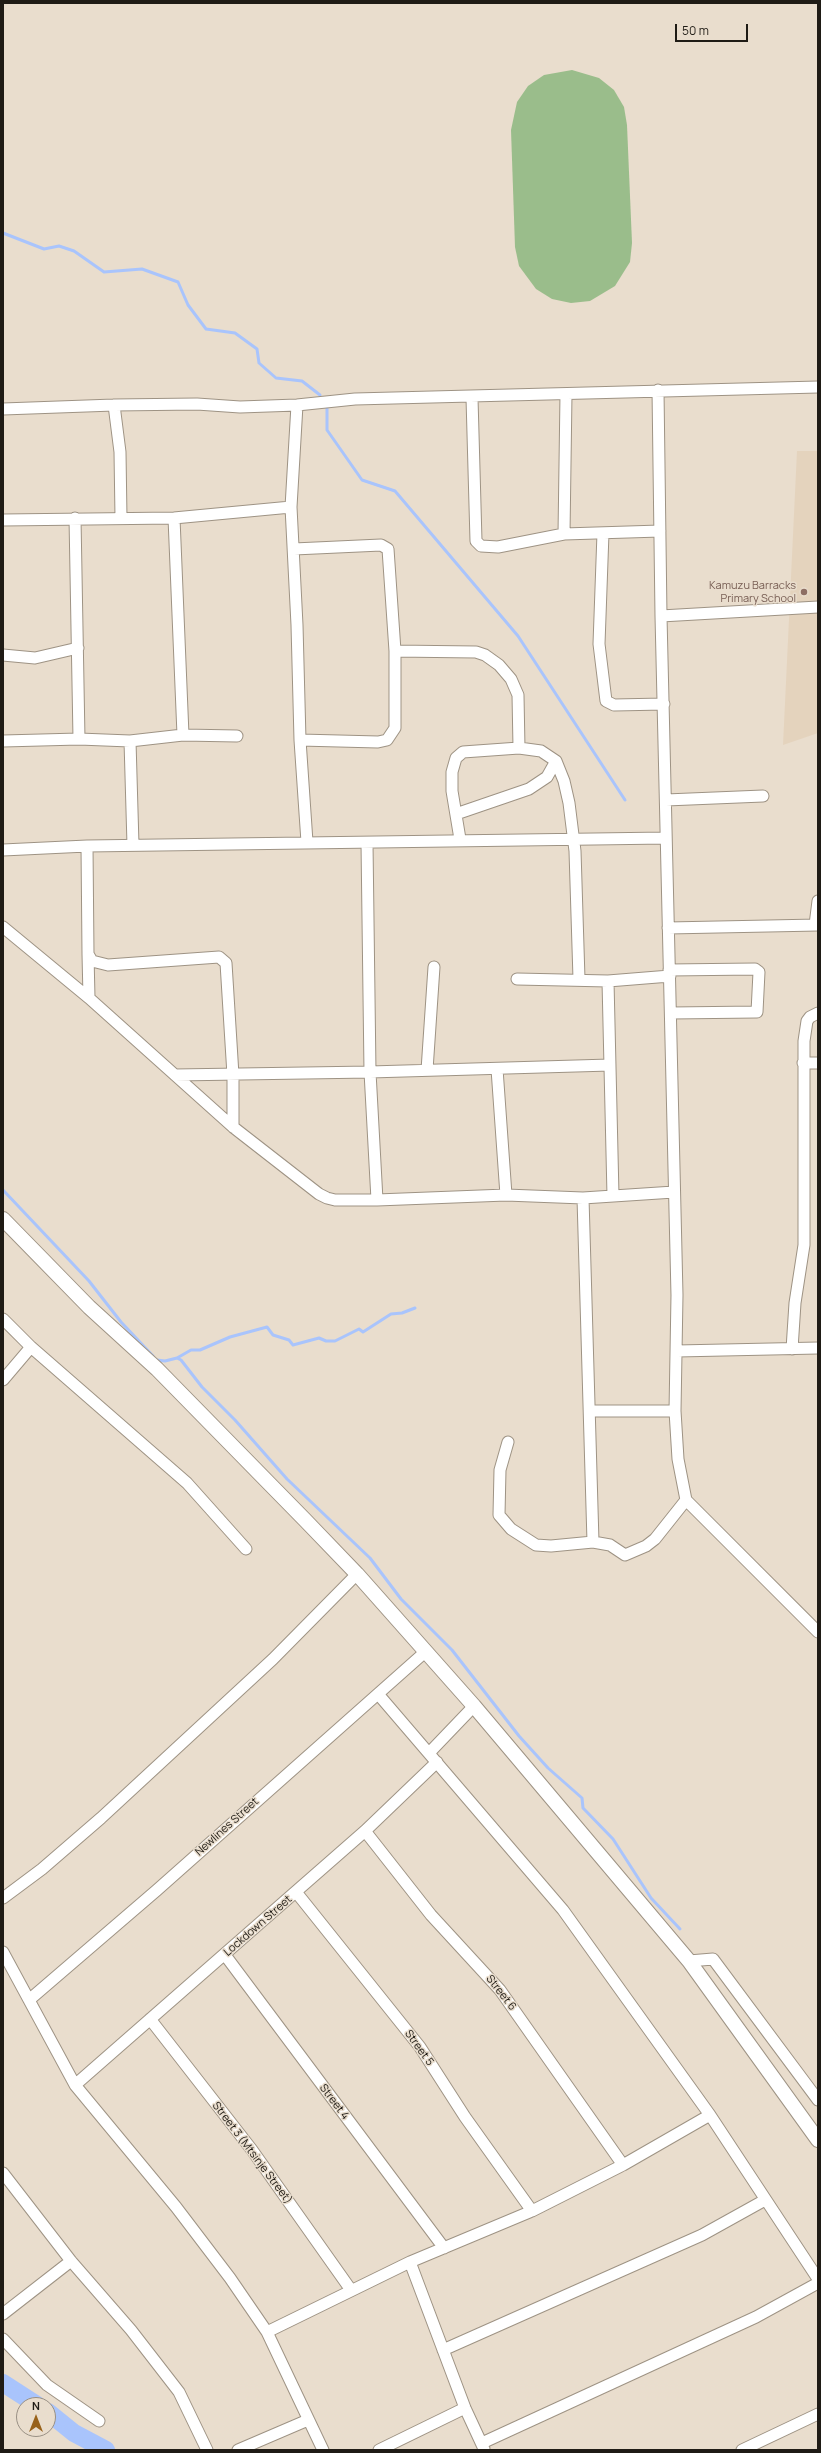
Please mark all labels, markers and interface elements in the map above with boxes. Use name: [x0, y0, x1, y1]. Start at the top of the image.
scale bar: [677, 16, 750, 42]
text: 50 m: [682, 22, 709, 39]
place label: Kamuzu Barracks Primary School: [709, 579, 796, 605]
marker: Kamuzu Barracks Primary School: [799, 587, 809, 597]
street label: Newlines Street: [193, 1795, 261, 1859]
street label: Lockdown Street: [221, 1893, 295, 1959]
street label: Street 6: [483, 1973, 519, 2013]
street label: Street 5: [402, 2028, 436, 2068]
street label: Street 4: [316, 2082, 352, 2122]
street label: Street 3 (Mtsinje Street): [209, 2099, 295, 2207]
north arrow: [16, 2397, 56, 2437]
text: N: [32, 2398, 40, 2413]

